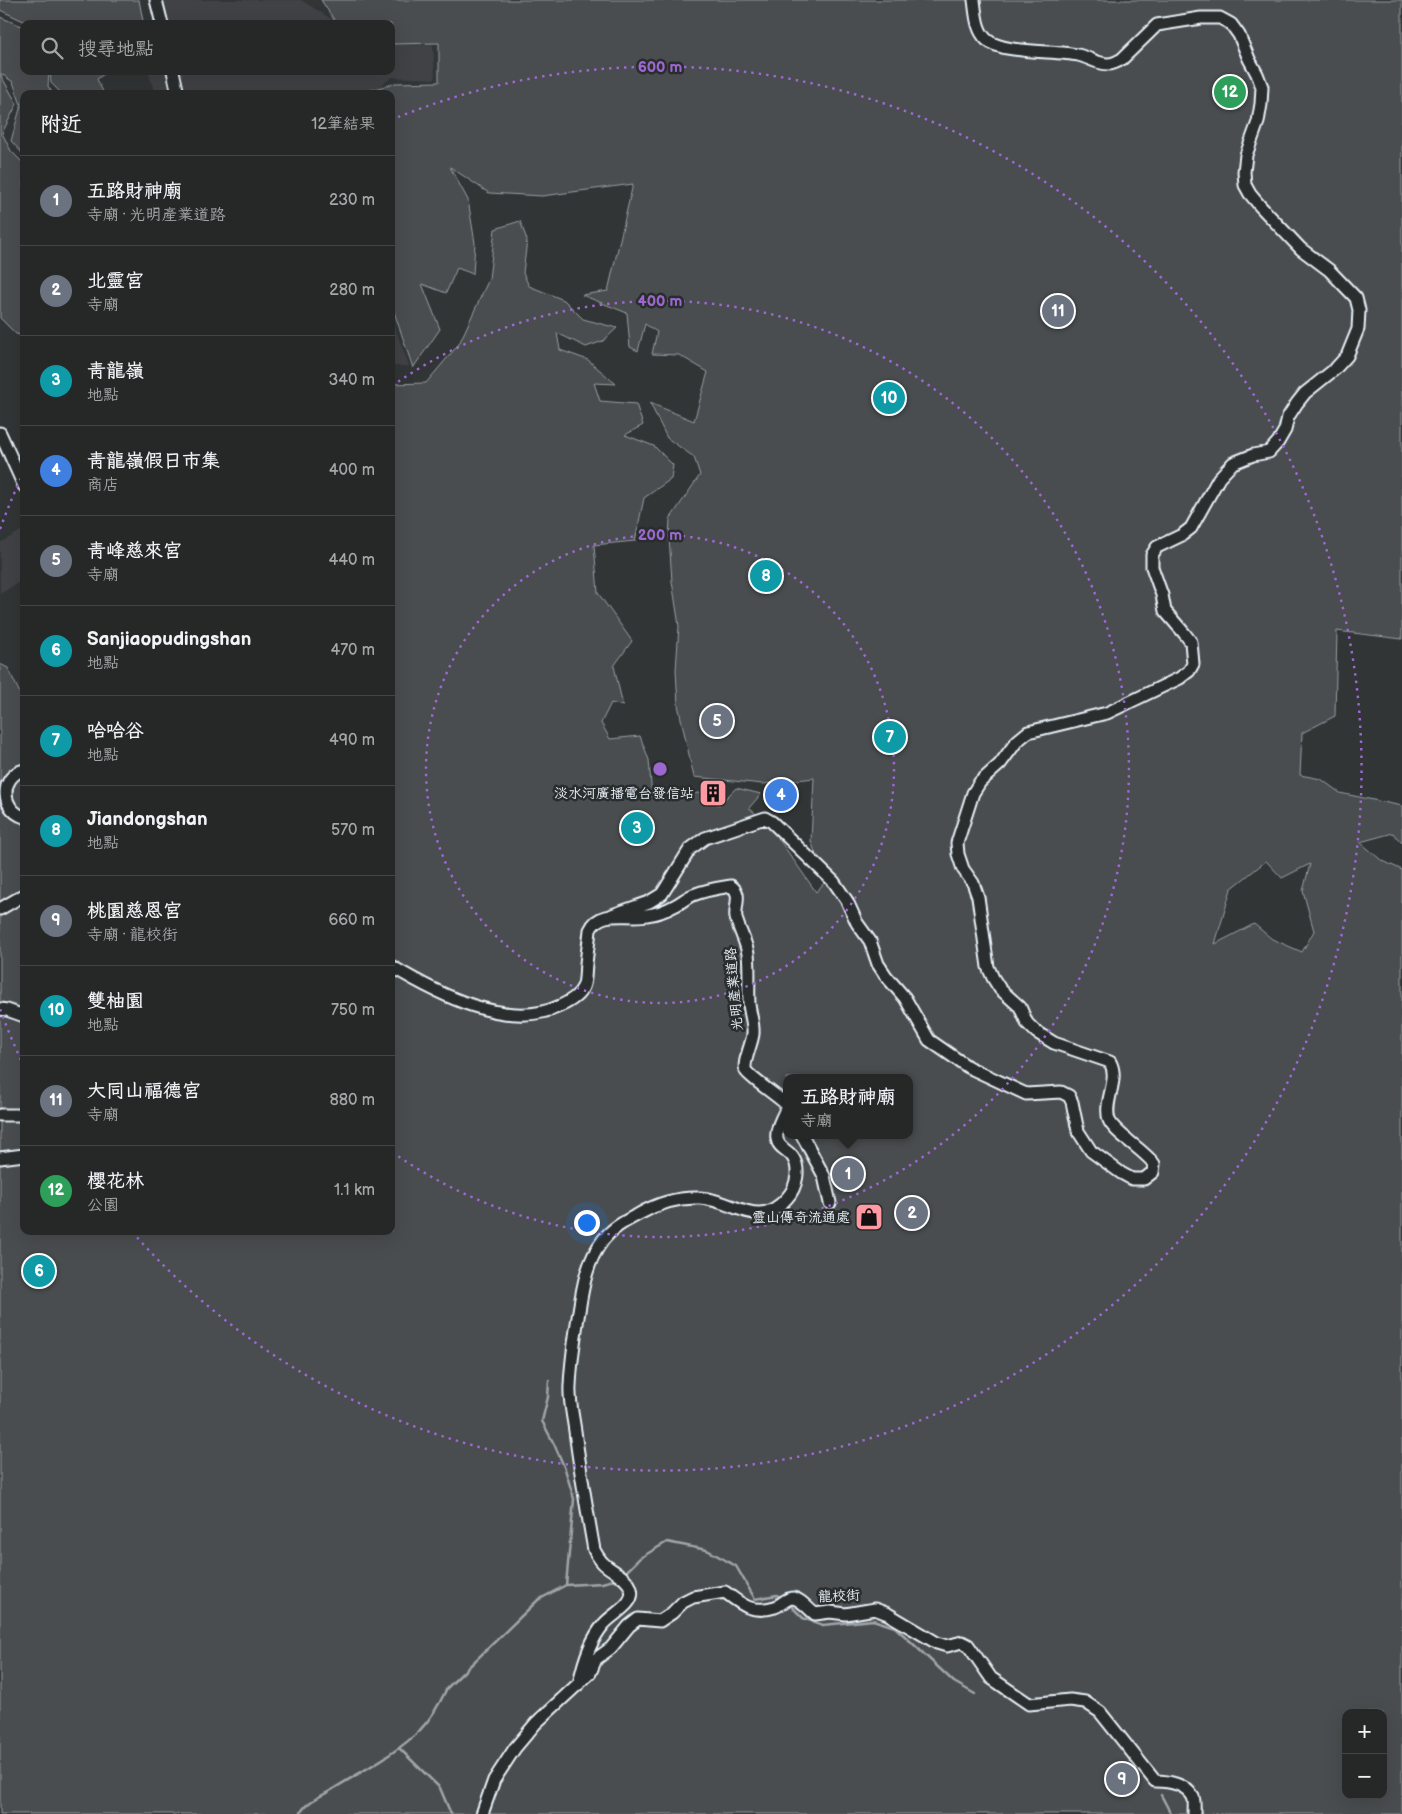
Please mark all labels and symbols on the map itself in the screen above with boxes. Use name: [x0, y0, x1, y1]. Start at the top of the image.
text: 600 m: [638, 58, 683, 77]
pin: 12: [1214, 73, 1246, 111]
text: 400 m: [638, 292, 682, 311]
pin: 11: [1042, 292, 1074, 330]
pin: 10: [873, 379, 905, 417]
text: 200 m: [638, 526, 682, 545]
pin: 8: [750, 557, 782, 595]
pin: 5: [701, 702, 733, 740]
pin: 7: [874, 718, 906, 756]
centre of rings: [651, 760, 669, 778]
pin: 4: [765, 776, 797, 814]
building icon: 淡水河廣播電台發信站: [698, 778, 728, 808]
place label: 淡水河廣播電台發信站: [554, 785, 694, 802]
pin: 3: [621, 809, 653, 847]
street label: 光明產業道路: [722, 946, 746, 1032]
pin: 1: [832, 1155, 864, 1193]
pin: 2: [896, 1194, 928, 1232]
shop icon: 靈山傳奇流通處: [854, 1202, 884, 1232]
place label: 靈山傳奇流通處: [752, 1209, 850, 1226]
your location: [574, 1210, 600, 1236]
pin: 6: [23, 1252, 55, 1290]
street label: 龍校街: [818, 1586, 860, 1606]
pin: 9: [1106, 1760, 1138, 1798]

